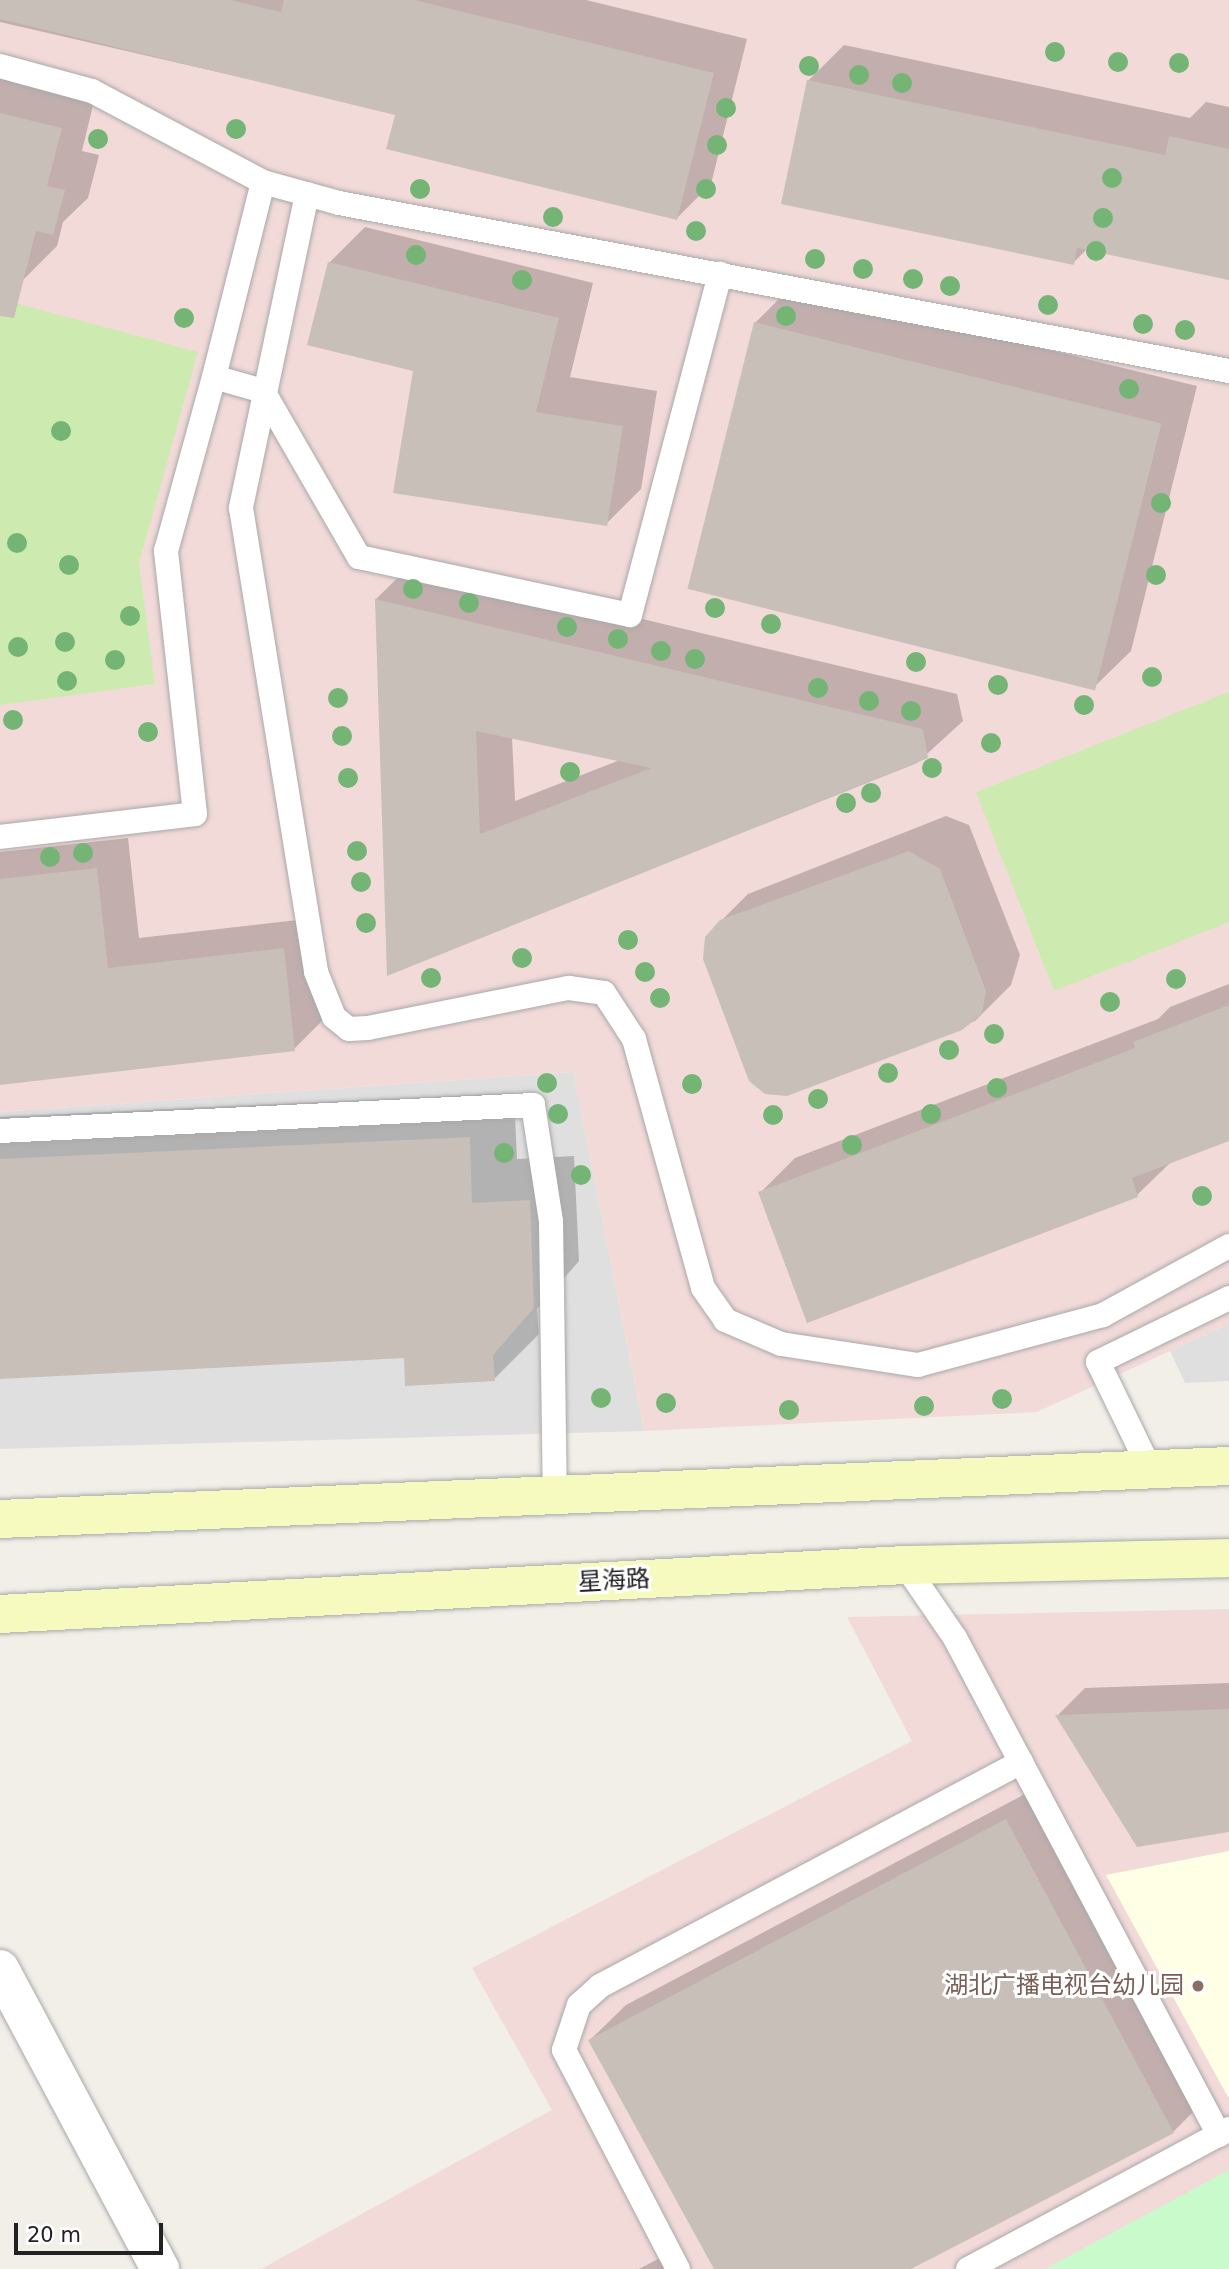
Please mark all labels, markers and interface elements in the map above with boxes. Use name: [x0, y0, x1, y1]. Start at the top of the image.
street label: 星海路: [577, 1565, 651, 1597]
place label: 湖北广播电视台幼儿园: [944, 1972, 1184, 2000]
marker: 湖北广播电视台幼儿园: [1190, 1978, 1206, 1994]
scale bar: [18, 2210, 166, 2254]
text: 20 m: [27, 2223, 81, 2247]

